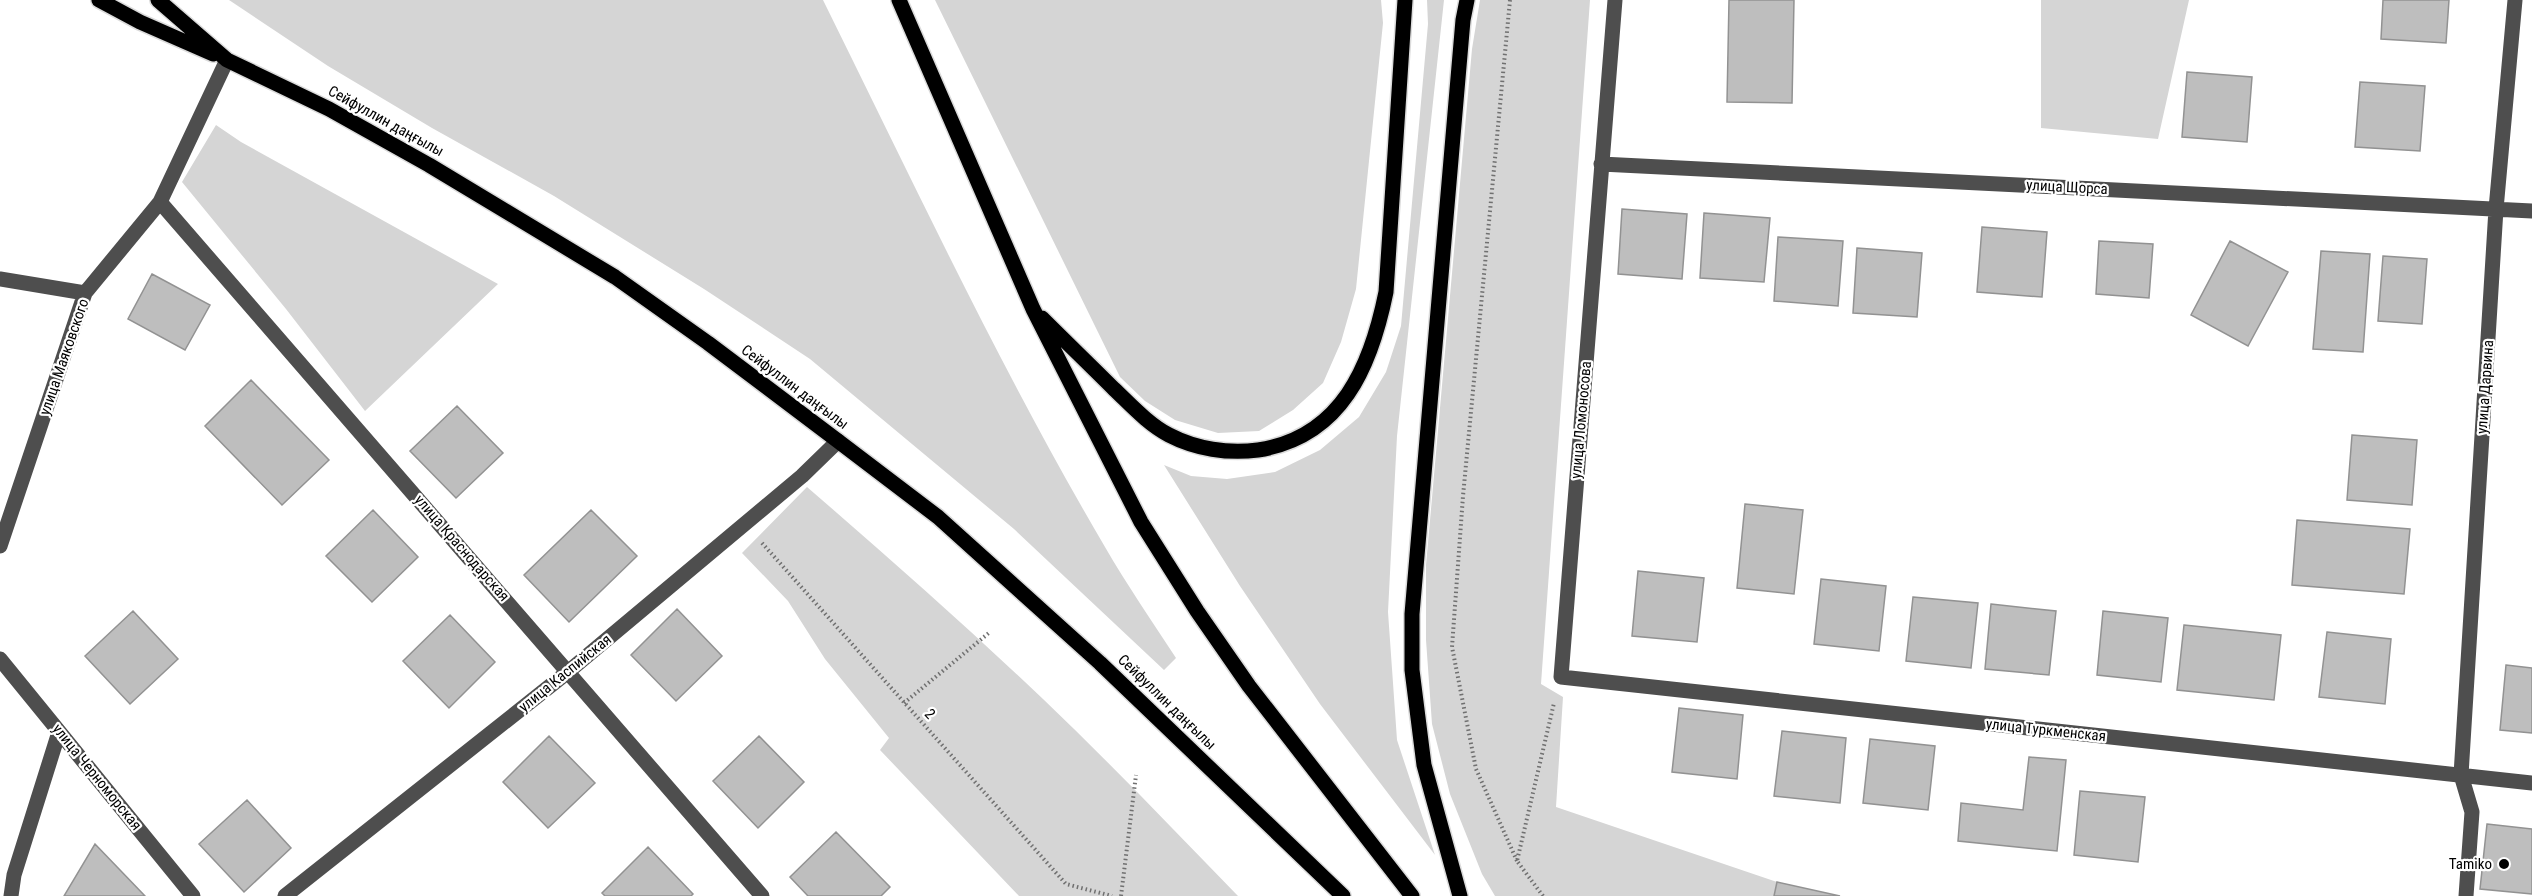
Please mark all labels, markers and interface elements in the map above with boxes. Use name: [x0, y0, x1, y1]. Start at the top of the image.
street label: Сейфуллин даңғылы: [325, 82, 447, 160]
street label: улица Щорса: [2026, 176, 2108, 198]
street label: улица Маяковского: [36, 296, 92, 418]
street label: улица Дарвина: [2473, 339, 2497, 435]
street label: Сейфуллин даңғылы: [738, 341, 852, 433]
street label: улица Ломоносова: [1567, 360, 1595, 480]
street label: улица Краснодарская: [411, 491, 513, 605]
street label: улица Каспийская: [515, 630, 615, 716]
street label: Сейфуллин даңғылы: [1114, 651, 1220, 753]
street label: 2: [921, 705, 939, 723]
street label: улица Туркменская: [1985, 715, 2107, 745]
street label: улица Черноморская: [49, 720, 145, 834]
place label: Tamiko: [2449, 855, 2492, 873]
marker: Tamiko: [2497, 857, 2511, 871]

